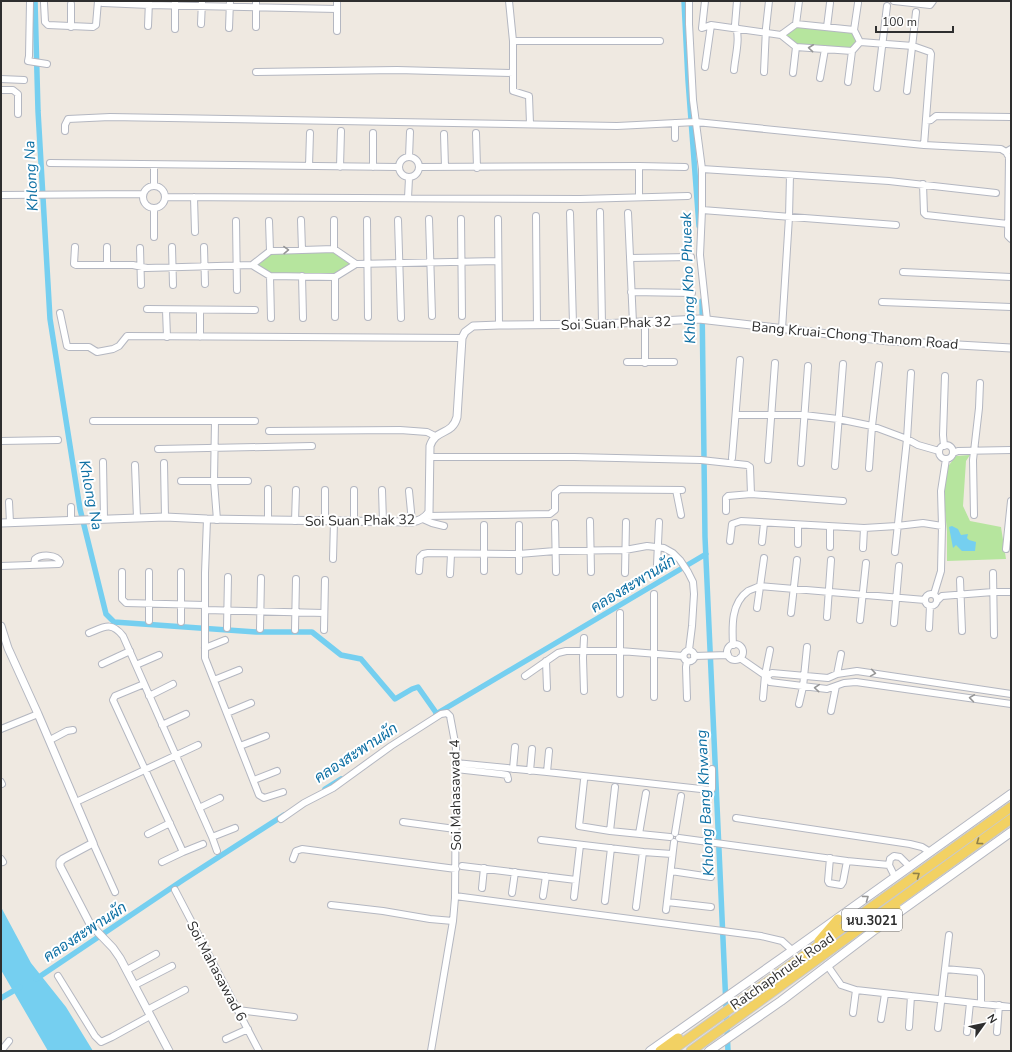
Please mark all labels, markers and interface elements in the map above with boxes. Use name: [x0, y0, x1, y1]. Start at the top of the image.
scale bar: [876, 8, 953, 34]
text: 100 m: [882, 14, 917, 30]
one-way arrow: [808, 44, 814, 53]
water label: Khlong Na: [19, 140, 43, 212]
water label: Khlong Kho Phueak: [676, 211, 700, 344]
one-way arrow: [283, 246, 289, 255]
street label: Soi Suan Phak 32: [561, 312, 671, 335]
street label: Bang Kruai-Chong Thanom Road: [751, 317, 959, 354]
water label: Khlong Na: [74, 458, 108, 532]
street label: Soi Suan Phak 32: [305, 510, 415, 531]
water label: คลองสะพานผัก: [587, 551, 679, 617]
one-way arrow: [870, 669, 876, 677]
one-way arrow: [814, 684, 820, 693]
one-way arrow: [969, 694, 975, 703]
water label: คลองสะพานผัก: [310, 719, 402, 787]
water label: Khlong Bang Khwang: [691, 729, 719, 877]
street label: Soi Mahasawad 4: [445, 739, 466, 851]
one-way arrow: [977, 837, 984, 844]
one-way arrow: [913, 872, 920, 880]
one-way arrow: [862, 896, 869, 903]
water label: คลองสะพานผัก: [39, 898, 131, 966]
road number: นบ.3021: [842, 909, 902, 931]
street label: Soi Mahasawad 6: [182, 918, 251, 1025]
street label: Ratchaphruek Road: [726, 928, 838, 1014]
north arrow: [964, 1004, 1004, 1044]
text: N: [983, 1011, 1000, 1026]

